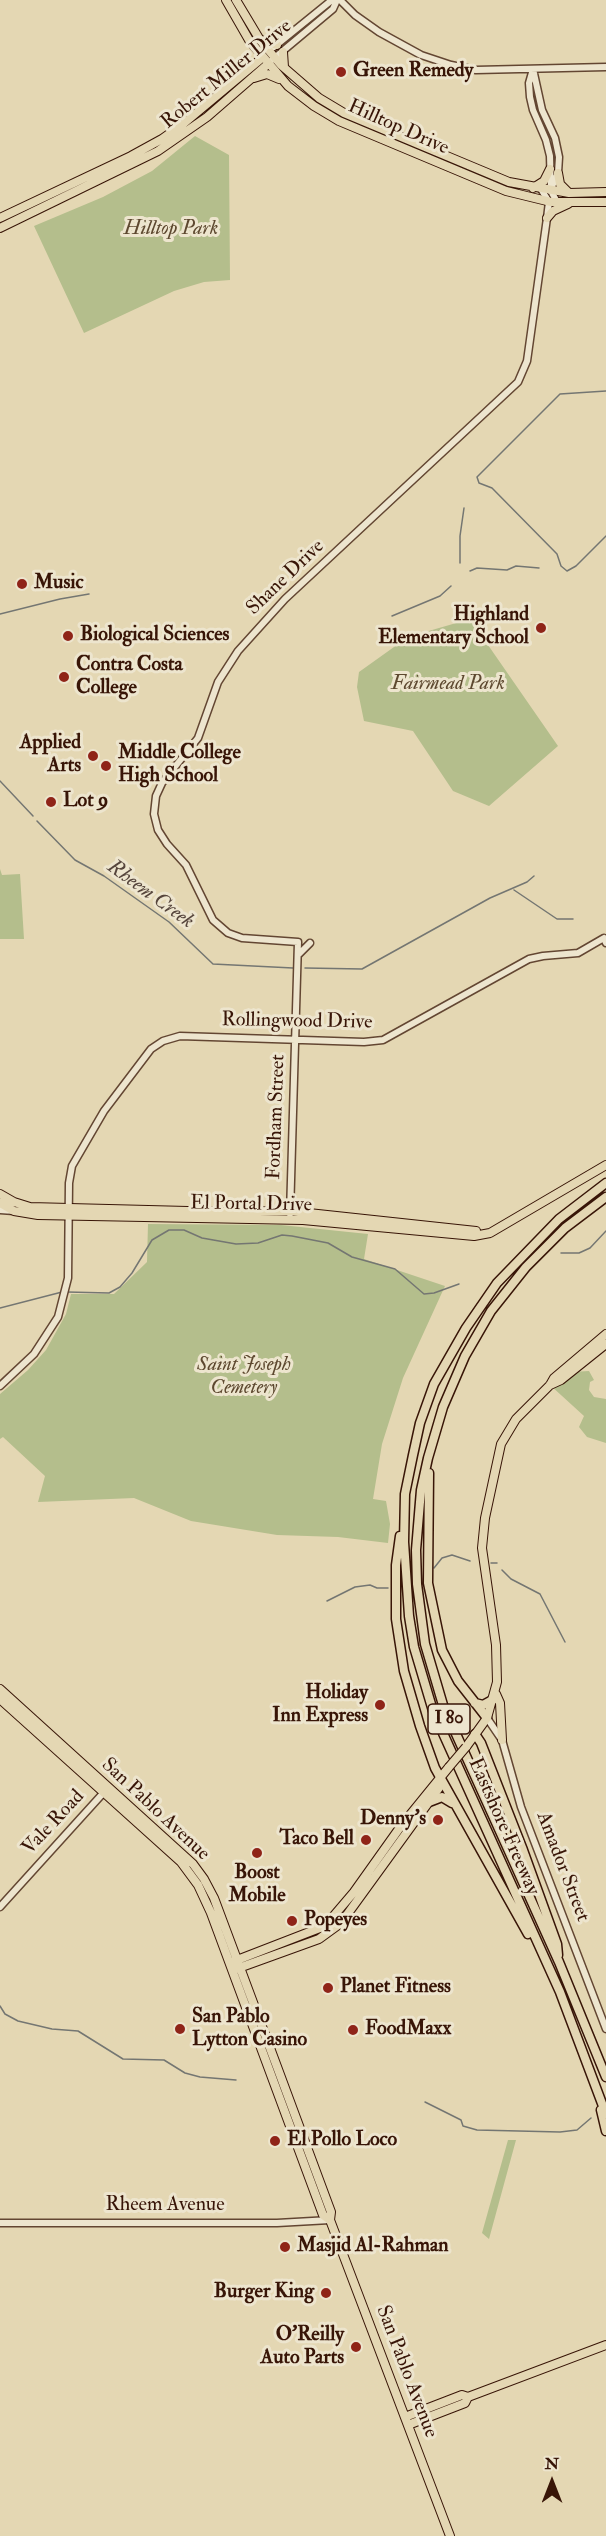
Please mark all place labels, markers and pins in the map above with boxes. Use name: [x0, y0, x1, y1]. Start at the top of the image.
place label: Green Remedy: [353, 60, 473, 84]
marker: Green Remedy: [334, 65, 348, 79]
place label: Music: [34, 572, 84, 596]
marker: Music: [15, 577, 29, 591]
place label: Highland Elementary School: [378, 604, 529, 651]
marker: Highland Elementary School: [534, 621, 548, 635]
place label: Biological Sciences: [80, 624, 229, 648]
marker: Biological Sciences: [61, 629, 75, 643]
place label: Contra Costa College: [76, 654, 183, 701]
marker: Contra Costa College: [57, 670, 71, 684]
place label: Applied Arts: [20, 732, 81, 779]
place label: Middle College High School: [118, 742, 241, 789]
marker: Applied Arts: [86, 749, 100, 763]
marker: Middle College High School: [99, 759, 113, 773]
place label: Lot 9: [63, 790, 108, 814]
marker: Lot 9: [44, 795, 58, 809]
place label: Holiday Inn Express: [272, 1682, 368, 1729]
marker: Holiday Inn Express: [373, 1698, 387, 1712]
place label: Denny's: [360, 1808, 426, 1832]
marker: Denny's: [431, 1813, 445, 1827]
place label: Taco Bell: [280, 1828, 354, 1852]
marker: Taco Bell: [359, 1833, 373, 1847]
marker: Boost Mobile: [250, 1846, 264, 1860]
place label: Boost Mobile: [228, 1862, 286, 1909]
place label: Popeyes: [304, 1909, 367, 1933]
marker: Popeyes: [285, 1914, 299, 1928]
place label: Planet Fitness: [340, 1976, 451, 2000]
marker: Planet Fitness: [321, 1981, 335, 1995]
place label: San Pablo Lytton Casino: [192, 2006, 307, 2053]
place label: FoodMaxx: [365, 2018, 451, 2042]
marker: San Pablo Lytton Casino: [173, 2022, 187, 2036]
marker: FoodMaxx: [346, 2023, 360, 2037]
place label: El Pollo Loco: [287, 2129, 397, 2153]
marker: El Pollo Loco: [268, 2134, 282, 2148]
place label: Masjid Al-Rahman: [297, 2235, 449, 2259]
marker: Masjid Al-Rahman: [278, 2240, 292, 2254]
place label: Burger King: [214, 2281, 314, 2305]
marker: Burger King: [319, 2286, 333, 2300]
place label: O'Reilly Auto Parts: [261, 2324, 344, 2371]
marker: O'Reilly Auto Parts: [349, 2340, 363, 2354]

